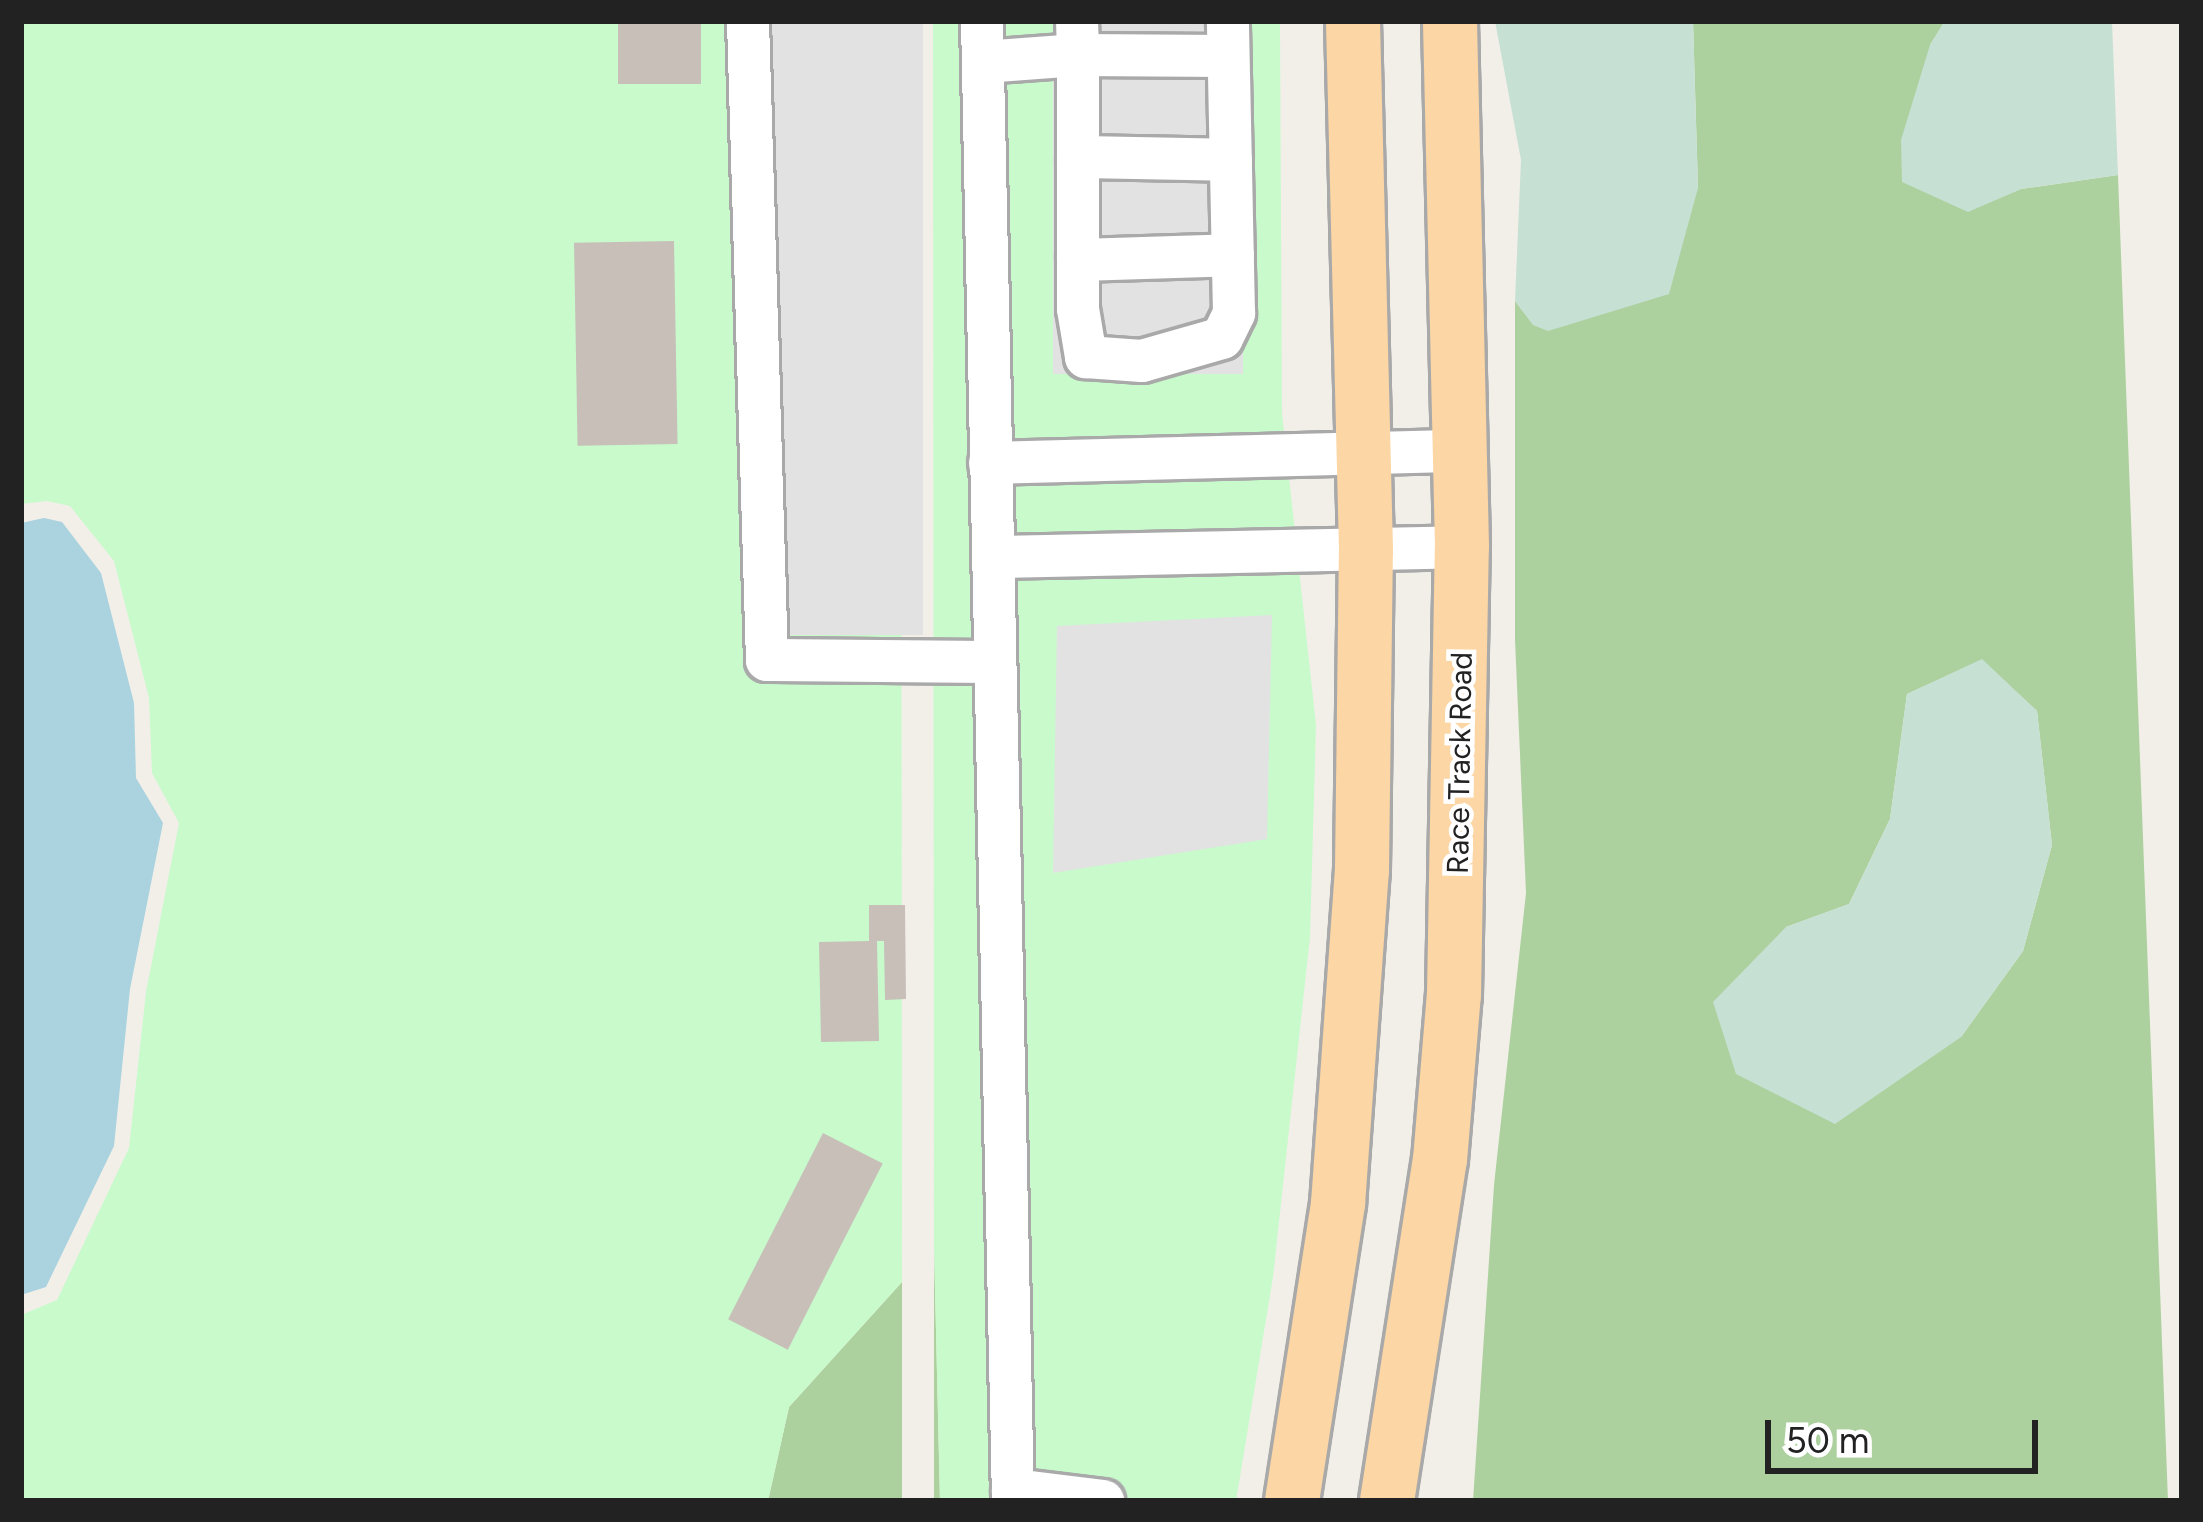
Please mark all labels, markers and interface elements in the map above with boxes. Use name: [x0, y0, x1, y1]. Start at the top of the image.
street label: Race Track Road: [1440, 652, 1480, 874]
scale bar: [1771, 1396, 2044, 1470]
text: 50 m: [1786, 1419, 1869, 1462]

